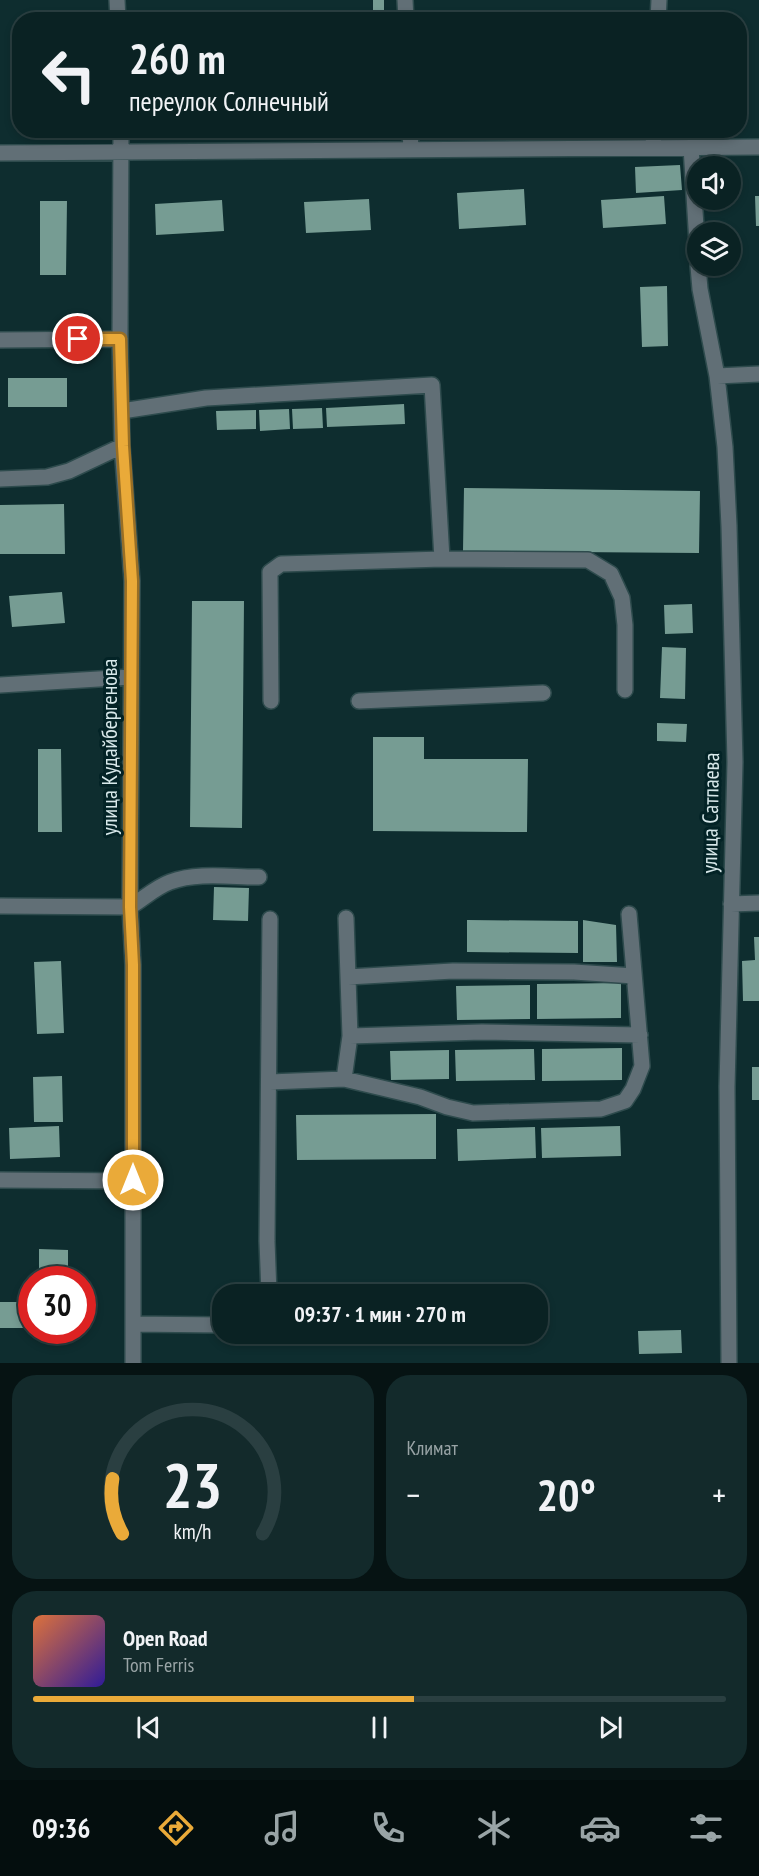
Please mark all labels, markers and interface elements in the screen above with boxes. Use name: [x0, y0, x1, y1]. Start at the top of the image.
text: 260 m: [129, 31, 226, 86]
icon: left: [30, 36, 108, 114]
text: переулок Солнечный: [129, 84, 329, 118]
map controls: [687, 156, 741, 276]
button: sound: [687, 156, 741, 210]
button: layers: [687, 222, 741, 276]
pin: [52, 313, 103, 364]
icon: arrive: [61, 322, 94, 355]
street label: улица Кудайбергенова: [95, 659, 123, 835]
street label: улица Сатпаева: [695, 752, 725, 874]
position arrow: [101, 1148, 165, 1212]
speed limit sign: 30: [18, 1266, 96, 1344]
text: 09:37 · 1 мин · 270 m: [294, 1300, 466, 1328]
text: Климат: [407, 1435, 458, 1461]
text: 23: [163, 1444, 223, 1525]
text: 20°: [537, 1465, 596, 1523]
text: −: [407, 1473, 420, 1516]
text: +: [712, 1473, 726, 1516]
text: km/h: [174, 1517, 212, 1545]
text: Open Road: [123, 1624, 208, 1652]
text: Tom Ferris: [123, 1652, 194, 1678]
icon: previous: [132, 1711, 165, 1744]
icon: pause: [363, 1711, 396, 1744]
icon: next: [594, 1711, 627, 1744]
icon: directions: [155, 1807, 197, 1849]
icon: music: [261, 1807, 303, 1849]
icon: phone: [367, 1807, 409, 1849]
icon: climate: [473, 1807, 515, 1849]
icon: car: [579, 1807, 621, 1849]
icon: filters: [685, 1807, 727, 1849]
text: 09:36: [32, 1811, 90, 1845]

